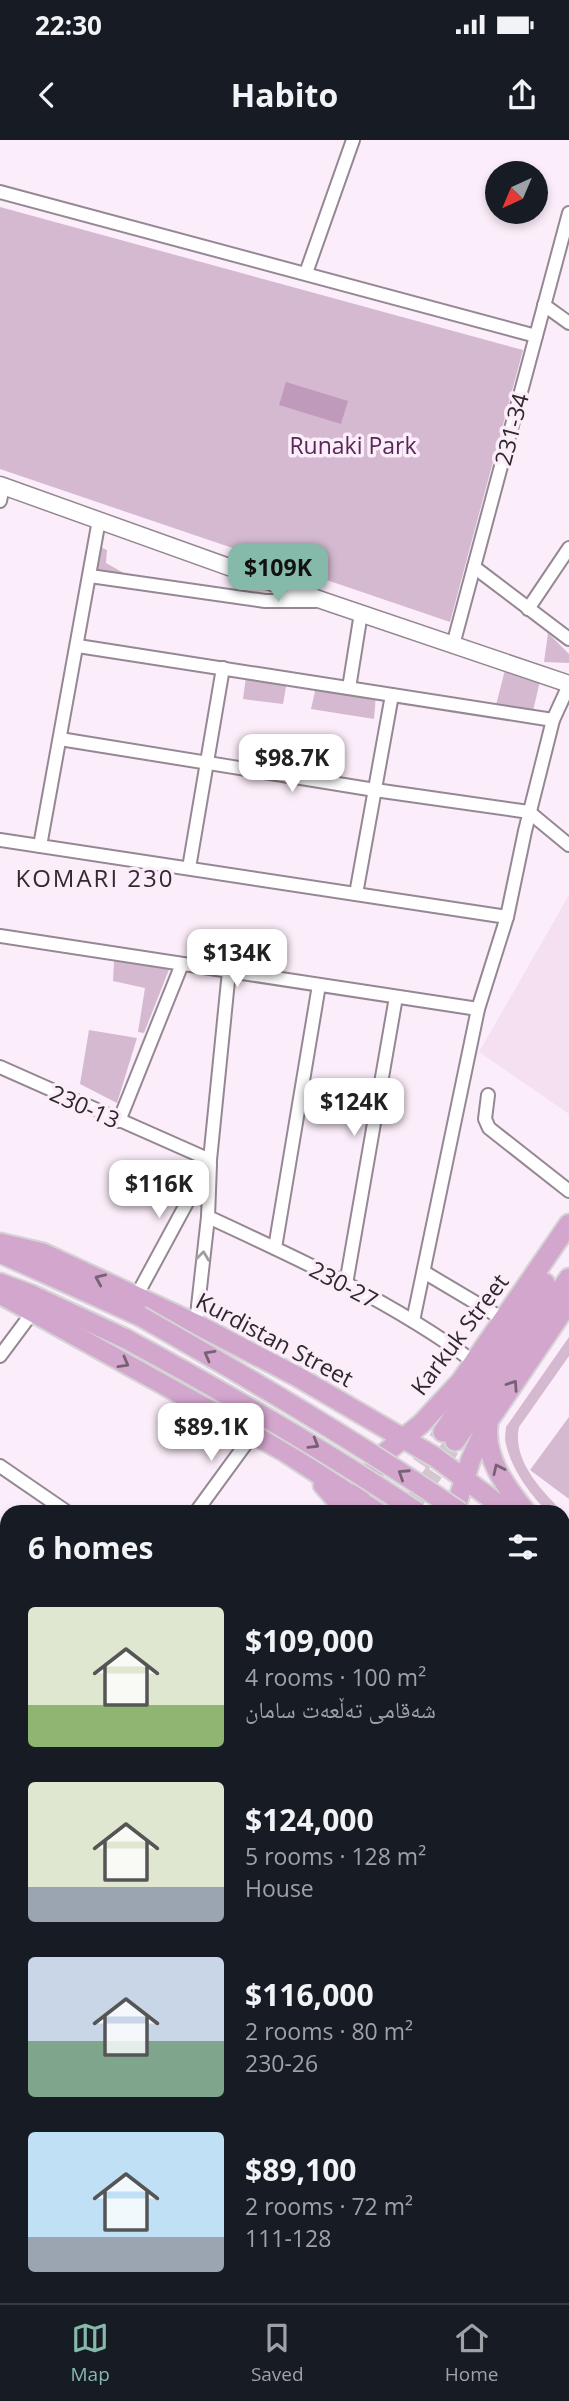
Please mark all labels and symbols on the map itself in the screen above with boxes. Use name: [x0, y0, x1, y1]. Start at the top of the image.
north arrow: [485, 161, 548, 224]
street label: 231-34: [486, 390, 536, 468]
park label: Runaki Park: [289, 429, 417, 461]
pin: $109K: [229, 545, 327, 604]
pin: $98.7K: [235, 734, 349, 794]
district label: KOMARI 230: [15, 861, 175, 894]
pin: $134K: [188, 930, 286, 989]
street label: 230-13: [45, 1077, 125, 1135]
pin: $124K: [305, 1079, 403, 1138]
pin: $116K: [110, 1160, 208, 1220]
one-way arrow: [196, 1250, 211, 1262]
street label: 230-27: [304, 1253, 384, 1315]
street label: Karkuk Street: [403, 1267, 515, 1401]
one-way arrow: [95, 1273, 107, 1287]
street label: Kurdistan Street: [191, 1284, 359, 1394]
one-way arrow: [204, 1350, 216, 1363]
one-way arrow: [117, 1355, 129, 1368]
one-way arrow: [505, 1380, 517, 1393]
pin: $89.1K: [154, 1404, 268, 1463]
one-way arrow: [306, 1436, 319, 1449]
one-way arrow: [492, 1464, 506, 1476]
one-way arrow: [398, 1470, 411, 1482]

